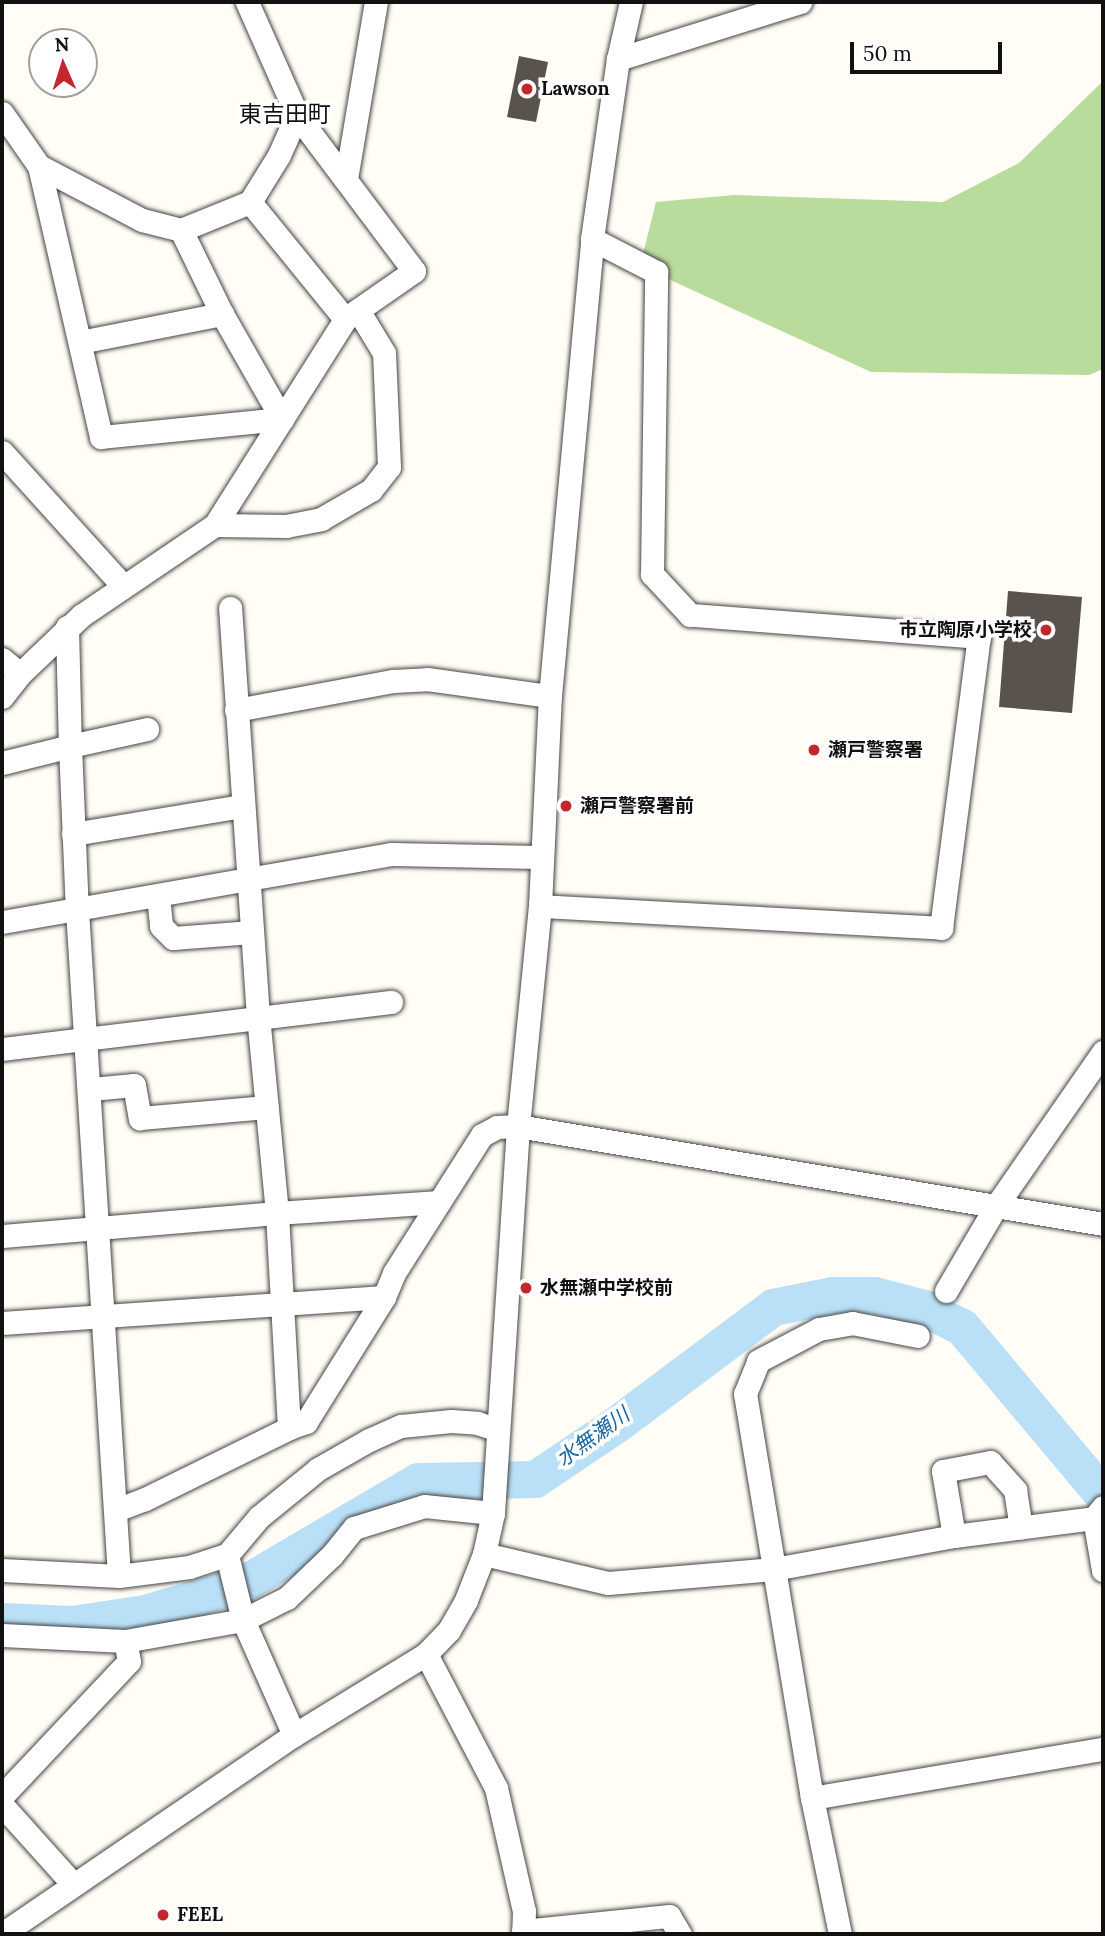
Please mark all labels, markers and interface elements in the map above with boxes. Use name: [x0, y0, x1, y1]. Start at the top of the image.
north arrow: [28, 28, 98, 98]
scale bar: [853, 28, 1005, 72]
text: N: [54, 32, 70, 56]
text: 50 m: [863, 40, 912, 67]
place label: Lawson: [541, 78, 610, 100]
marker: Lawson: [519, 81, 535, 97]
district label: 東吉田町: [239, 100, 331, 128]
place label: 市立陶原小学校: [899, 619, 1032, 641]
marker: 市立陶原小学校: [1038, 622, 1054, 638]
place label: 瀬戸警察署: [828, 739, 923, 761]
marker: 瀬戸警察署: [806, 742, 822, 758]
place label: 瀬戸警察署前: [580, 795, 694, 817]
marker: 瀬戸警察署前: [558, 798, 574, 814]
place label: 水無瀬中学校前: [540, 1277, 673, 1299]
marker: 水無瀬中学校前: [518, 1280, 534, 1296]
water label: 水無瀬川: [552, 1402, 634, 1472]
place label: FEEL: [177, 1904, 223, 1926]
marker: FEEL: [155, 1907, 171, 1923]

